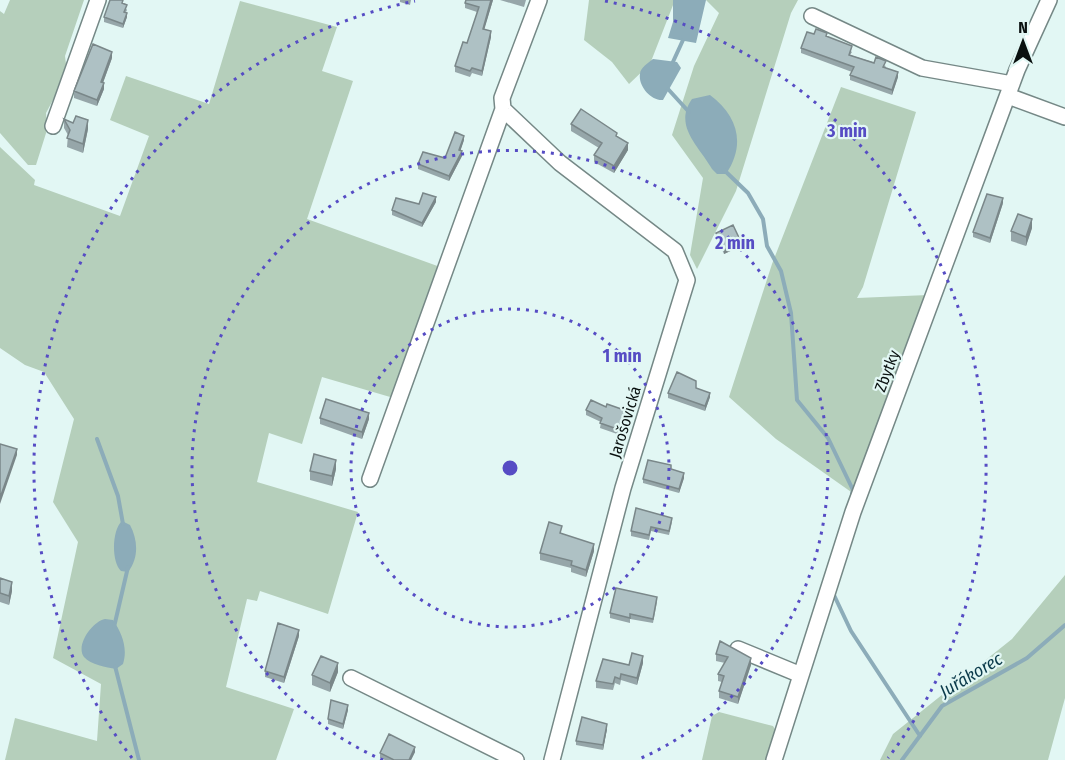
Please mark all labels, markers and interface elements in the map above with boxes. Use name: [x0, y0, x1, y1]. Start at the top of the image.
north arrow: [993, 12, 1053, 72]
text: N: [1018, 18, 1028, 37]
text: 3 min: [826, 120, 867, 142]
text: 2 min: [714, 232, 755, 254]
text: 1 min: [602, 345, 642, 367]
street label: Zbytky: [870, 347, 904, 394]
street label: Jarošovická: [605, 384, 645, 460]
centre of rings: [500, 458, 520, 478]
water label: Juřákorec: [935, 648, 1007, 703]

